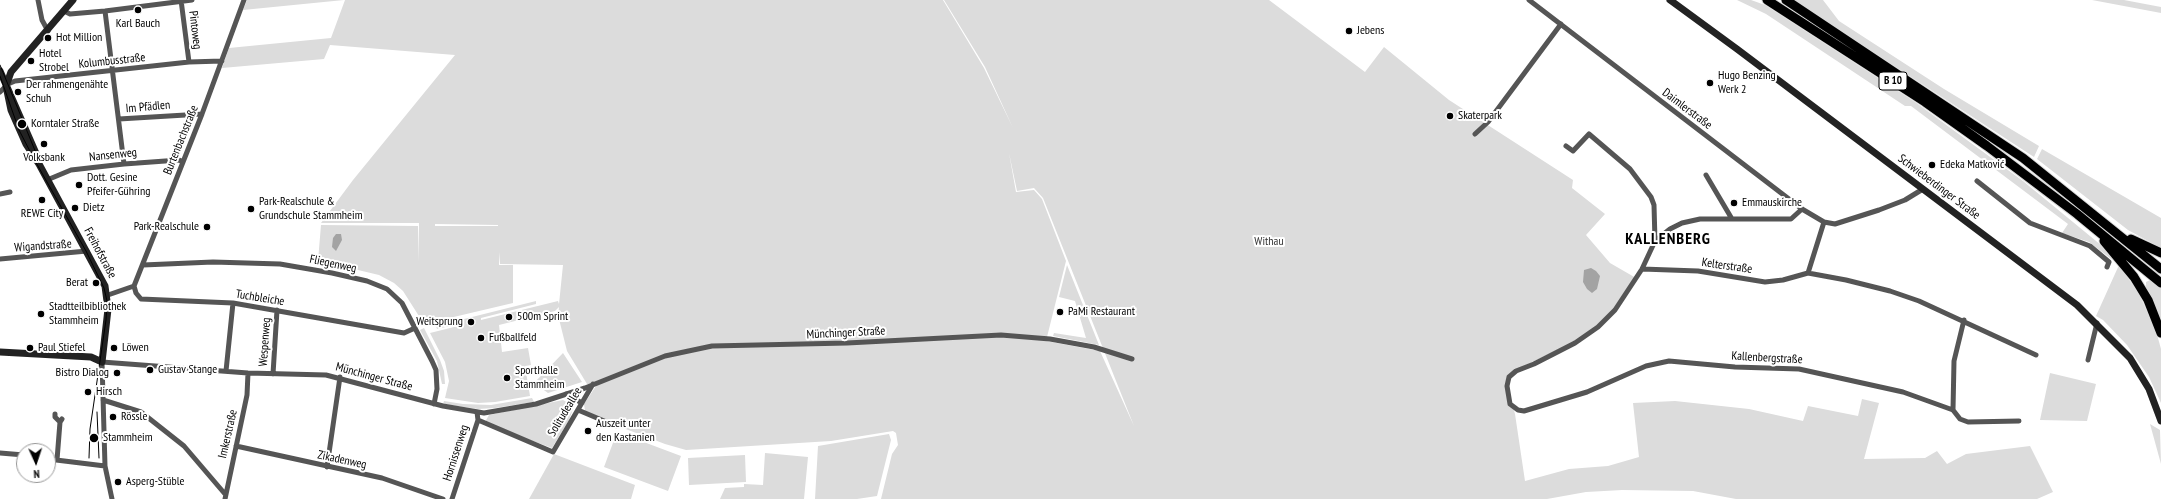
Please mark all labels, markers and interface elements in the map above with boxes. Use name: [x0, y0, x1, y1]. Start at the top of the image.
marker: Karl Bauch: [133, 5, 143, 15]
street label: Pintoweg: [186, 10, 204, 50]
place label: Karl Bauch: [116, 17, 160, 31]
place label: Jebens: [1357, 24, 1384, 38]
marker: Jebens: [1344, 26, 1354, 36]
place label: Hot Million: [56, 31, 102, 45]
marker: Hot Million: [43, 33, 53, 43]
place label: Hotel Strobel: [39, 47, 69, 75]
street label: Kolumbusstraße: [78, 50, 146, 72]
marker: Hotel Strobel: [26, 56, 36, 66]
place label: Hugo Benzing Werk 2: [1718, 69, 1776, 97]
road number: B 10: [1879, 72, 1907, 90]
place label: Der rahmengenähte Schuh: [26, 78, 108, 106]
marker: Hugo Benzing Werk 2: [1705, 78, 1715, 88]
street label: Daimlerstraße: [1659, 86, 1715, 132]
marker: Der rahmengenähte Schuh: [13, 87, 23, 97]
street label: Im Pfädlen: [125, 98, 171, 116]
street label: Burtenbachstraße: [161, 103, 201, 177]
place label: Skaterpark: [1458, 109, 1502, 123]
marker: Skaterpark: [1445, 111, 1455, 121]
place label: Korntaler Straße: [31, 117, 99, 131]
marker: Korntaler Straße: [16, 118, 28, 130]
marker: Volksbank: [39, 139, 49, 149]
street label: Nansenweg: [88, 145, 138, 165]
place label: Volksbank: [23, 151, 65, 165]
street label: Schwieberdinger Straße: [1895, 151, 1983, 223]
place label: Edeka Matković: [1940, 158, 2004, 172]
marker: Edeka Matković: [1927, 160, 1937, 170]
place label: Dott. Gesine Pfeifer-Gühring: [87, 171, 150, 199]
marker: Dott. Gesine Pfeifer-Gühring: [74, 180, 84, 190]
marker: REWE City: [37, 195, 47, 205]
place label: Park-Realschule & Grundschule Stammheim: [259, 195, 362, 223]
place label: Emmauskirche: [1742, 196, 1802, 210]
marker: Emmauskirche: [1729, 198, 1739, 208]
place label: Dietz: [83, 201, 104, 215]
marker: Dietz: [70, 203, 80, 213]
marker: Park-Realschule & Grundschule Stammheim: [246, 204, 256, 214]
place label: REWE City: [21, 207, 63, 221]
place label: Park-Realschule: [134, 220, 199, 234]
marker: Park-Realschule: [202, 222, 212, 232]
street label: Freihofstraße: [81, 225, 119, 281]
district label: KALLENBERG: [1625, 229, 1711, 249]
park label: Withau: [1254, 235, 1284, 249]
street label: Wigandstraße: [14, 237, 72, 255]
street label: Fliegenweg: [308, 252, 358, 276]
street label: Kelterstraße: [1701, 255, 1753, 277]
place label: Berat: [66, 276, 88, 290]
marker: Berat: [91, 278, 101, 288]
street label: Tuchbleiche: [235, 287, 285, 309]
place label: Stadtteilbibliothek Stammheim: [49, 300, 126, 328]
place label: PaMi Restaurant: [1068, 305, 1135, 319]
marker: PaMi Restaurant: [1055, 307, 1065, 317]
marker: Stadtteilbibliothek Stammheim: [36, 309, 46, 319]
place label: 500m Sprint: [517, 310, 568, 324]
marker: 500m Sprint: [504, 312, 514, 322]
place label: Weitsprung: [416, 315, 463, 329]
street label: Wespenweg: [256, 317, 274, 367]
marker: Weitsprung: [466, 317, 476, 327]
street label: Münchinger Straße: [806, 324, 886, 342]
place label: Fußballfeld: [489, 331, 537, 345]
marker: Fußballfeld: [476, 333, 486, 343]
place label: Paul Stiefel: [38, 341, 85, 355]
place label: Löwen: [122, 341, 149, 355]
marker: Paul Stiefel: [25, 343, 35, 353]
marker: Löwen: [109, 343, 119, 353]
street label: Kallenbergstraße: [1731, 349, 1803, 367]
street label: Münchinger Straße: [334, 360, 414, 394]
place label: Gustav Stange: [158, 363, 217, 377]
place label: Sporthalle Stammheim: [515, 364, 565, 392]
marker: Gustav Stange: [145, 365, 155, 375]
place label: Bistro Dialog: [56, 366, 109, 380]
marker: Bistro Dialog: [112, 368, 122, 378]
marker: Sporthalle Stammheim: [502, 373, 512, 383]
place label: Hirsch: [96, 385, 122, 399]
street label: Solitudeallee: [545, 385, 585, 439]
marker: Hirsch: [83, 387, 93, 397]
street label: Imkerstraße: [215, 408, 241, 460]
place label: Rössle: [121, 410, 147, 424]
marker: Rössle: [108, 412, 118, 422]
place label: Auszeit unter den Kastanien: [596, 417, 655, 445]
street label: Hornissenweg: [440, 423, 472, 483]
marker: Auszeit unter den Kastanien: [583, 426, 593, 436]
place label: Stammheim: [103, 431, 153, 445]
marker: Stammheim: [88, 432, 100, 444]
north arrow: [16, 443, 56, 483]
street label: Zikadenweg: [316, 448, 368, 472]
text: N: [33, 467, 40, 481]
place label: Asperg-Stüble: [126, 475, 184, 489]
marker: Asperg-Stüble: [113, 477, 123, 487]

